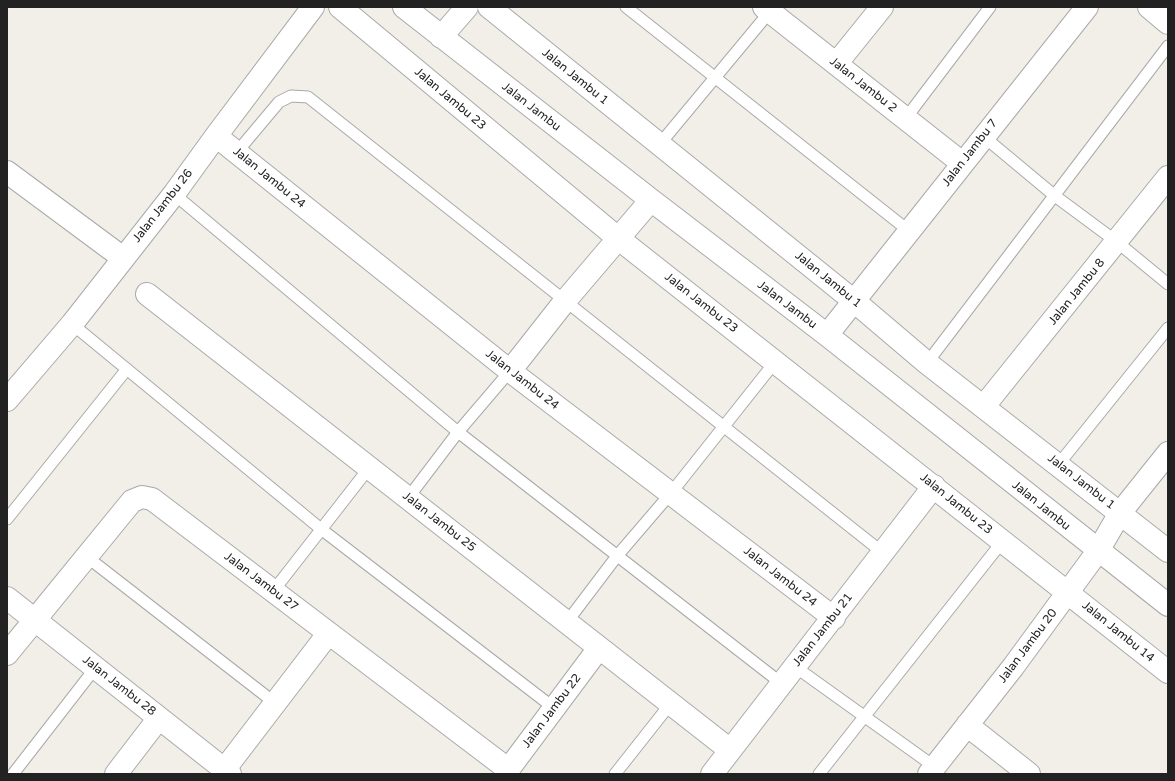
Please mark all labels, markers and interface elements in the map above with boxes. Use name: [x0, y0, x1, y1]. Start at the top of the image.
street label: Jalan Jambu 1: [539, 46, 611, 108]
street label: Jalan Jambu 2: [827, 54, 899, 116]
street label: Jalan Jambu 23: [411, 65, 489, 133]
street label: Jalan Jambu: [499, 80, 563, 134]
street label: Jalan Jambu 7: [939, 117, 1001, 189]
street label: Jalan Jambu 24: [230, 144, 308, 212]
street label: Jalan Jambu 26: [130, 167, 196, 245]
street label: Jalan Jambu 1: [792, 249, 864, 311]
street label: Jalan Jambu 8: [1046, 256, 1108, 328]
street label: Jalan Jambu 23: [662, 270, 740, 336]
street label: Jalan Jambu: [754, 278, 820, 332]
street label: Jalan Jambu 24: [483, 347, 561, 413]
street label: Jalan Jambu 1: [1045, 451, 1117, 513]
street label: Jalan Jambu 23: [917, 470, 995, 538]
street label: Jalan Jambu: [1009, 478, 1073, 534]
street label: Jalan Jambu 25: [400, 489, 478, 555]
street label: Jalan Jambu 24: [741, 544, 819, 610]
street label: Jalan Jambu 27: [221, 549, 301, 615]
street label: Jalan Jambu 21: [790, 591, 856, 669]
street label: Jalan Jambu 14: [1079, 598, 1157, 666]
street label: Jalan Jambu 20: [995, 606, 1061, 686]
street label: Jalan Jambu 28: [80, 653, 158, 719]
street label: Jalan Jambu 22: [519, 671, 585, 751]

